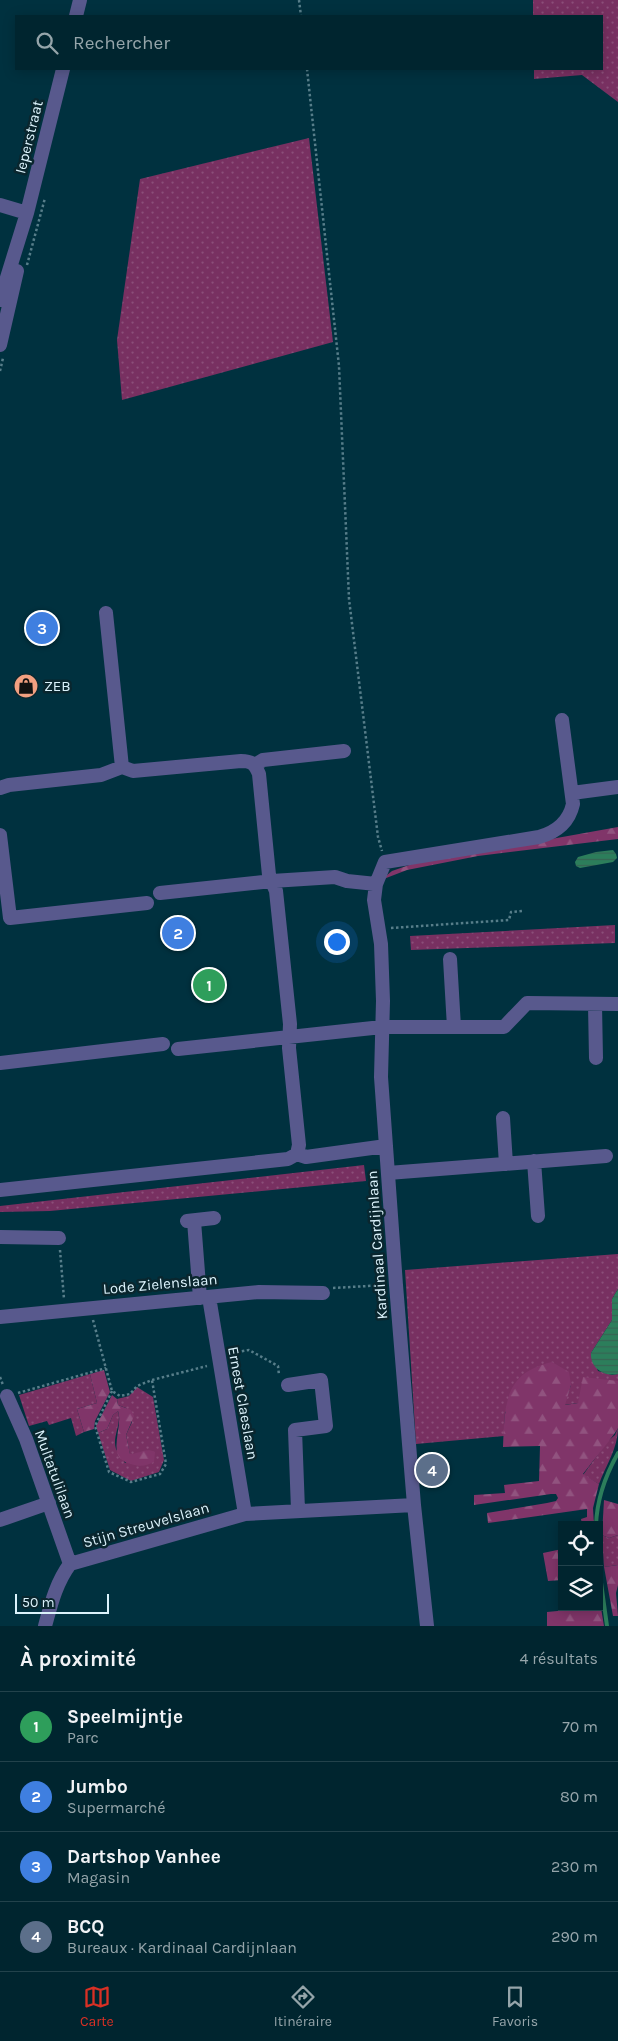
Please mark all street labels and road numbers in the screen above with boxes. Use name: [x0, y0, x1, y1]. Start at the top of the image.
street label: Ieperstraat: [11, 98, 47, 176]
street label: Kardinaal Cardijnlaan: [363, 1170, 391, 1320]
street label: Lode Zielenslaan: [102, 1270, 218, 1298]
street label: Ernest Claeslaan: [224, 1345, 262, 1461]
street label: Multatulilaan: [31, 1427, 79, 1521]
street label: Stijn Streuvelslaan: [81, 1498, 211, 1552]

